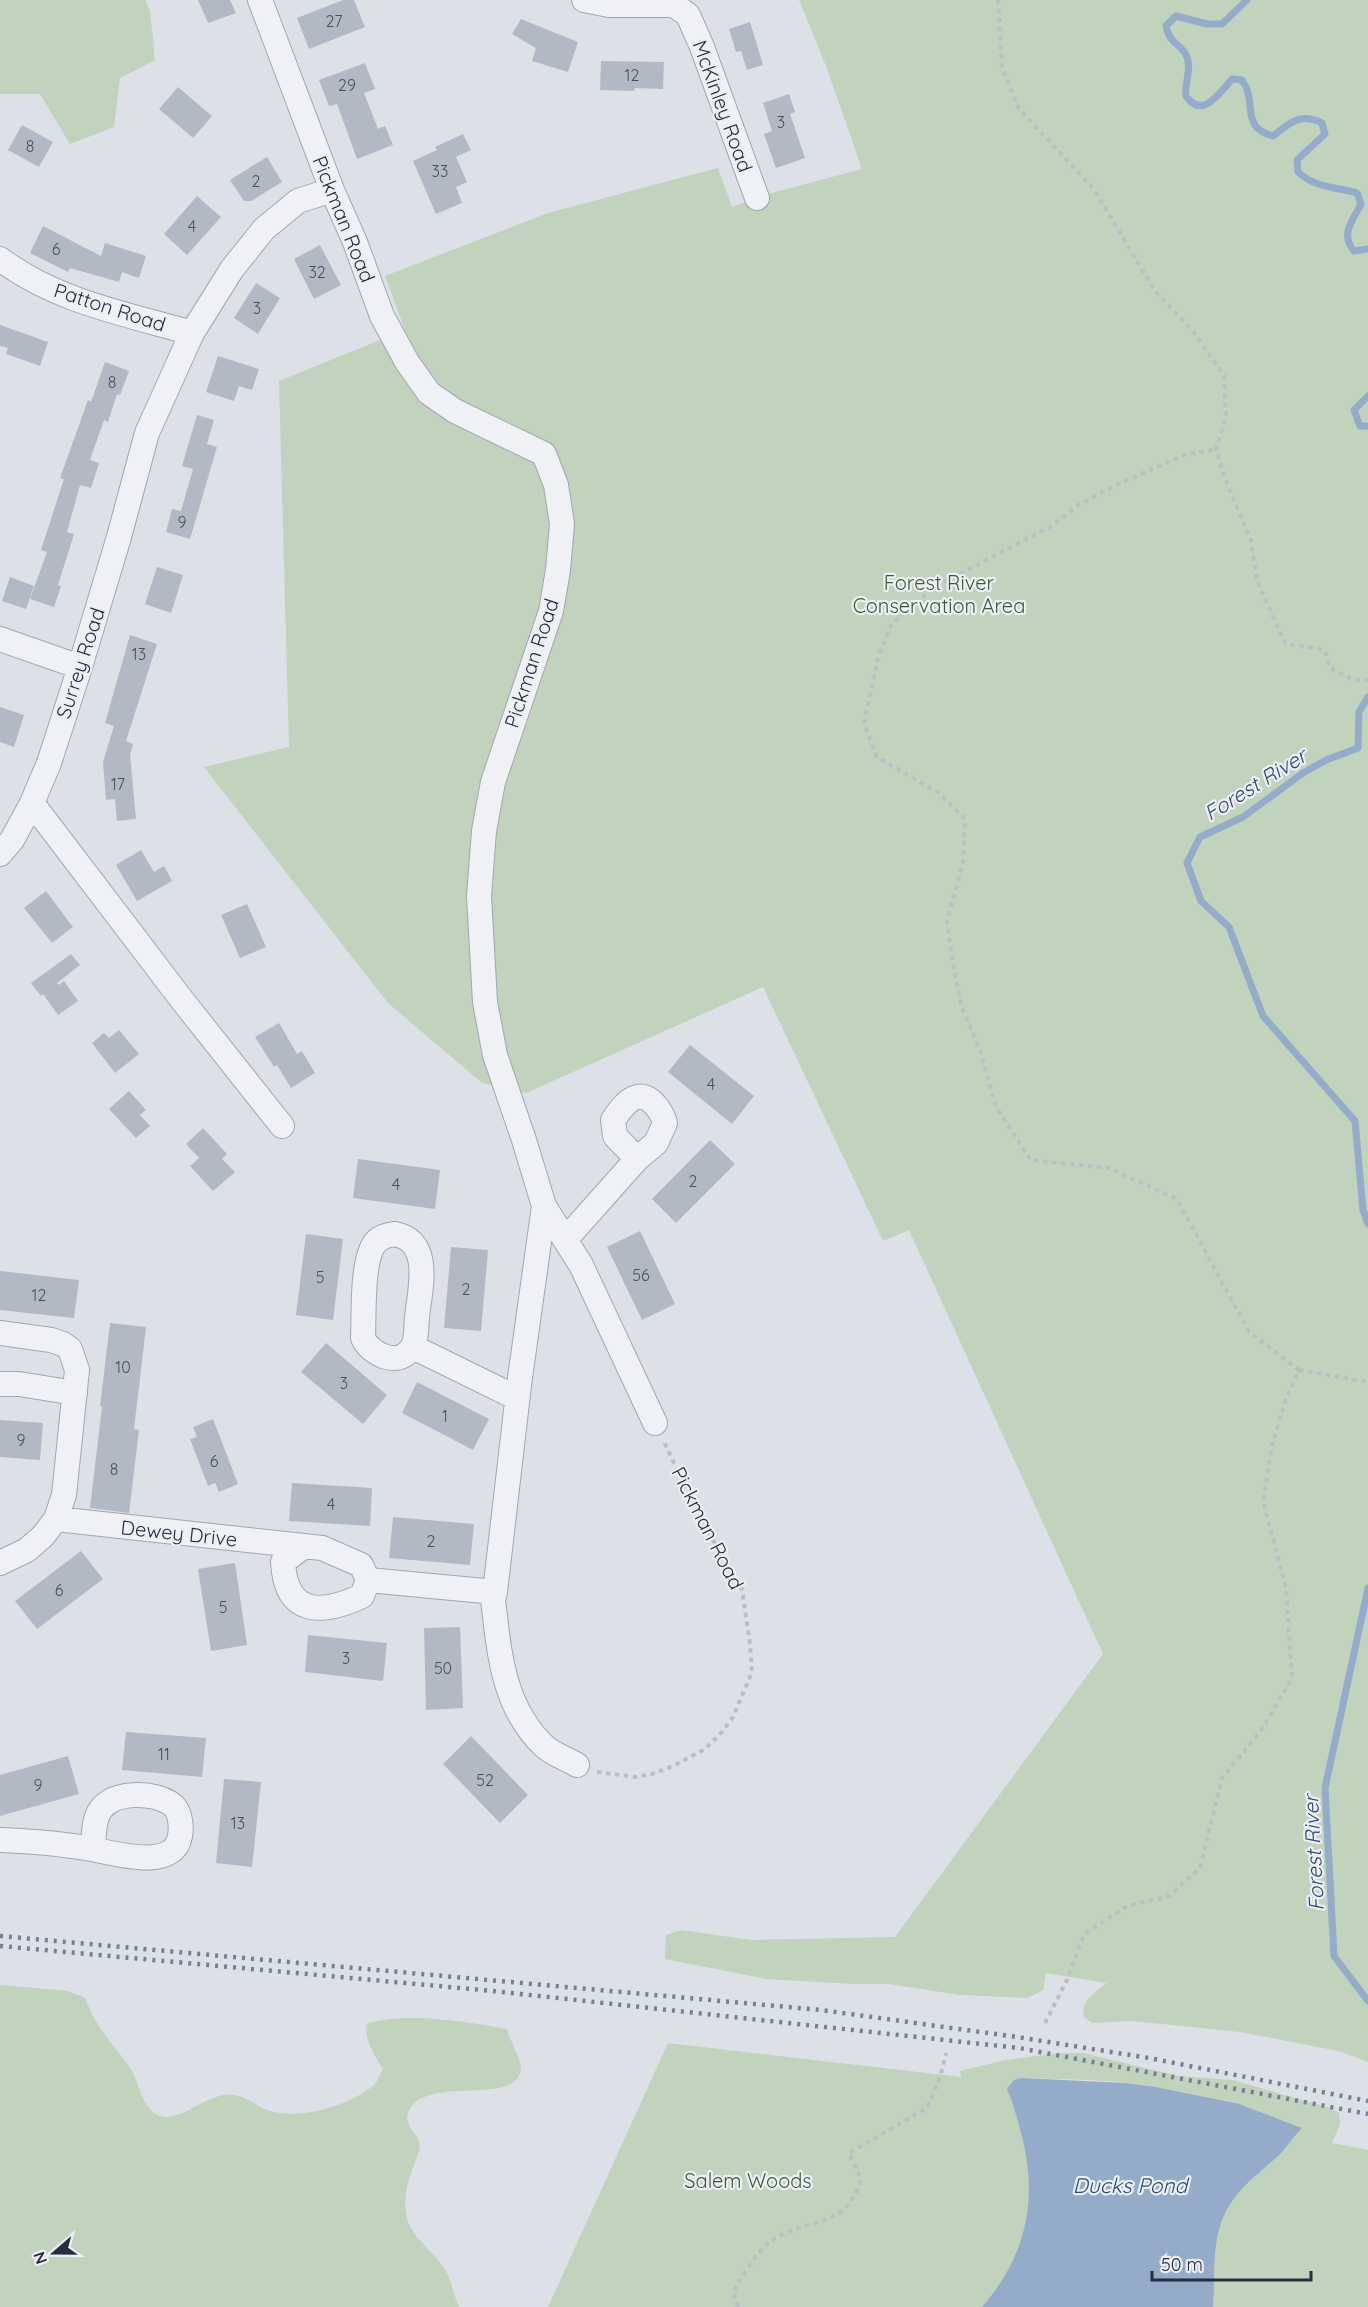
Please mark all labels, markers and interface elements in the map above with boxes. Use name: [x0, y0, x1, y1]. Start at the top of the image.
house number: 27: [326, 11, 342, 31]
street label: McKinley Road: [688, 37, 758, 175]
house number: 12: [625, 65, 640, 85]
house number: 29: [338, 75, 356, 95]
house number: 3: [777, 112, 785, 132]
house number: 8: [26, 136, 34, 156]
street label: Pickman Road: [307, 152, 381, 286]
house number: 33: [432, 161, 448, 181]
house number: 2: [252, 171, 261, 191]
house number: 4: [188, 216, 196, 236]
house number: 6: [52, 239, 61, 259]
house number: 32: [308, 262, 326, 282]
street label: Patton Road: [51, 277, 169, 337]
house number: 3: [253, 298, 261, 318]
house number: 8: [108, 372, 116, 392]
house number: 9: [178, 512, 187, 532]
park label: Forest River Conservation Area: [853, 570, 1025, 618]
street label: Pickman Road: [498, 595, 564, 731]
street label: Surrey Road: [50, 604, 110, 722]
house number: 13: [132, 644, 146, 664]
water label: Forest River: [1199, 741, 1314, 826]
house number: 17: [111, 774, 125, 794]
house number: 4: [707, 1074, 715, 1094]
house number: 2: [689, 1171, 698, 1191]
house number: 4: [392, 1174, 400, 1194]
house number: 56: [632, 1265, 650, 1285]
house number: 5: [316, 1267, 324, 1287]
house number: 2: [462, 1279, 471, 1299]
house number: 12: [32, 1285, 47, 1305]
house number: 10: [115, 1357, 131, 1377]
house number: 3: [340, 1373, 348, 1393]
house number: 1: [442, 1406, 448, 1426]
house number: 9: [17, 1430, 26, 1450]
house number: 6: [210, 1451, 219, 1471]
house number: 8: [110, 1459, 118, 1479]
street label: Pickman Road: [666, 1463, 750, 1593]
house number: 4: [327, 1494, 335, 1514]
street label: Dewey Drive: [119, 1514, 239, 1552]
house number: 2: [427, 1531, 436, 1551]
house number: 6: [55, 1580, 64, 1600]
house number: 5: [219, 1597, 227, 1617]
house number: 3: [342, 1648, 350, 1668]
house number: 50: [434, 1658, 452, 1678]
house number: 11: [158, 1744, 170, 1764]
house number: 52: [476, 1770, 494, 1790]
house number: 9: [34, 1775, 43, 1795]
water label: Forest River: [1297, 1792, 1329, 1912]
house number: 13: [231, 1813, 245, 1833]
park label: Salem Woods: [684, 2168, 812, 2193]
water label: Ducks Pond: [1073, 2172, 1190, 2198]
north arrow: [24, 2223, 84, 2283]
scale bar: [1152, 2244, 1311, 2282]
text: N: [28, 2249, 51, 2267]
text: 50 m: [1161, 2253, 1203, 2276]

